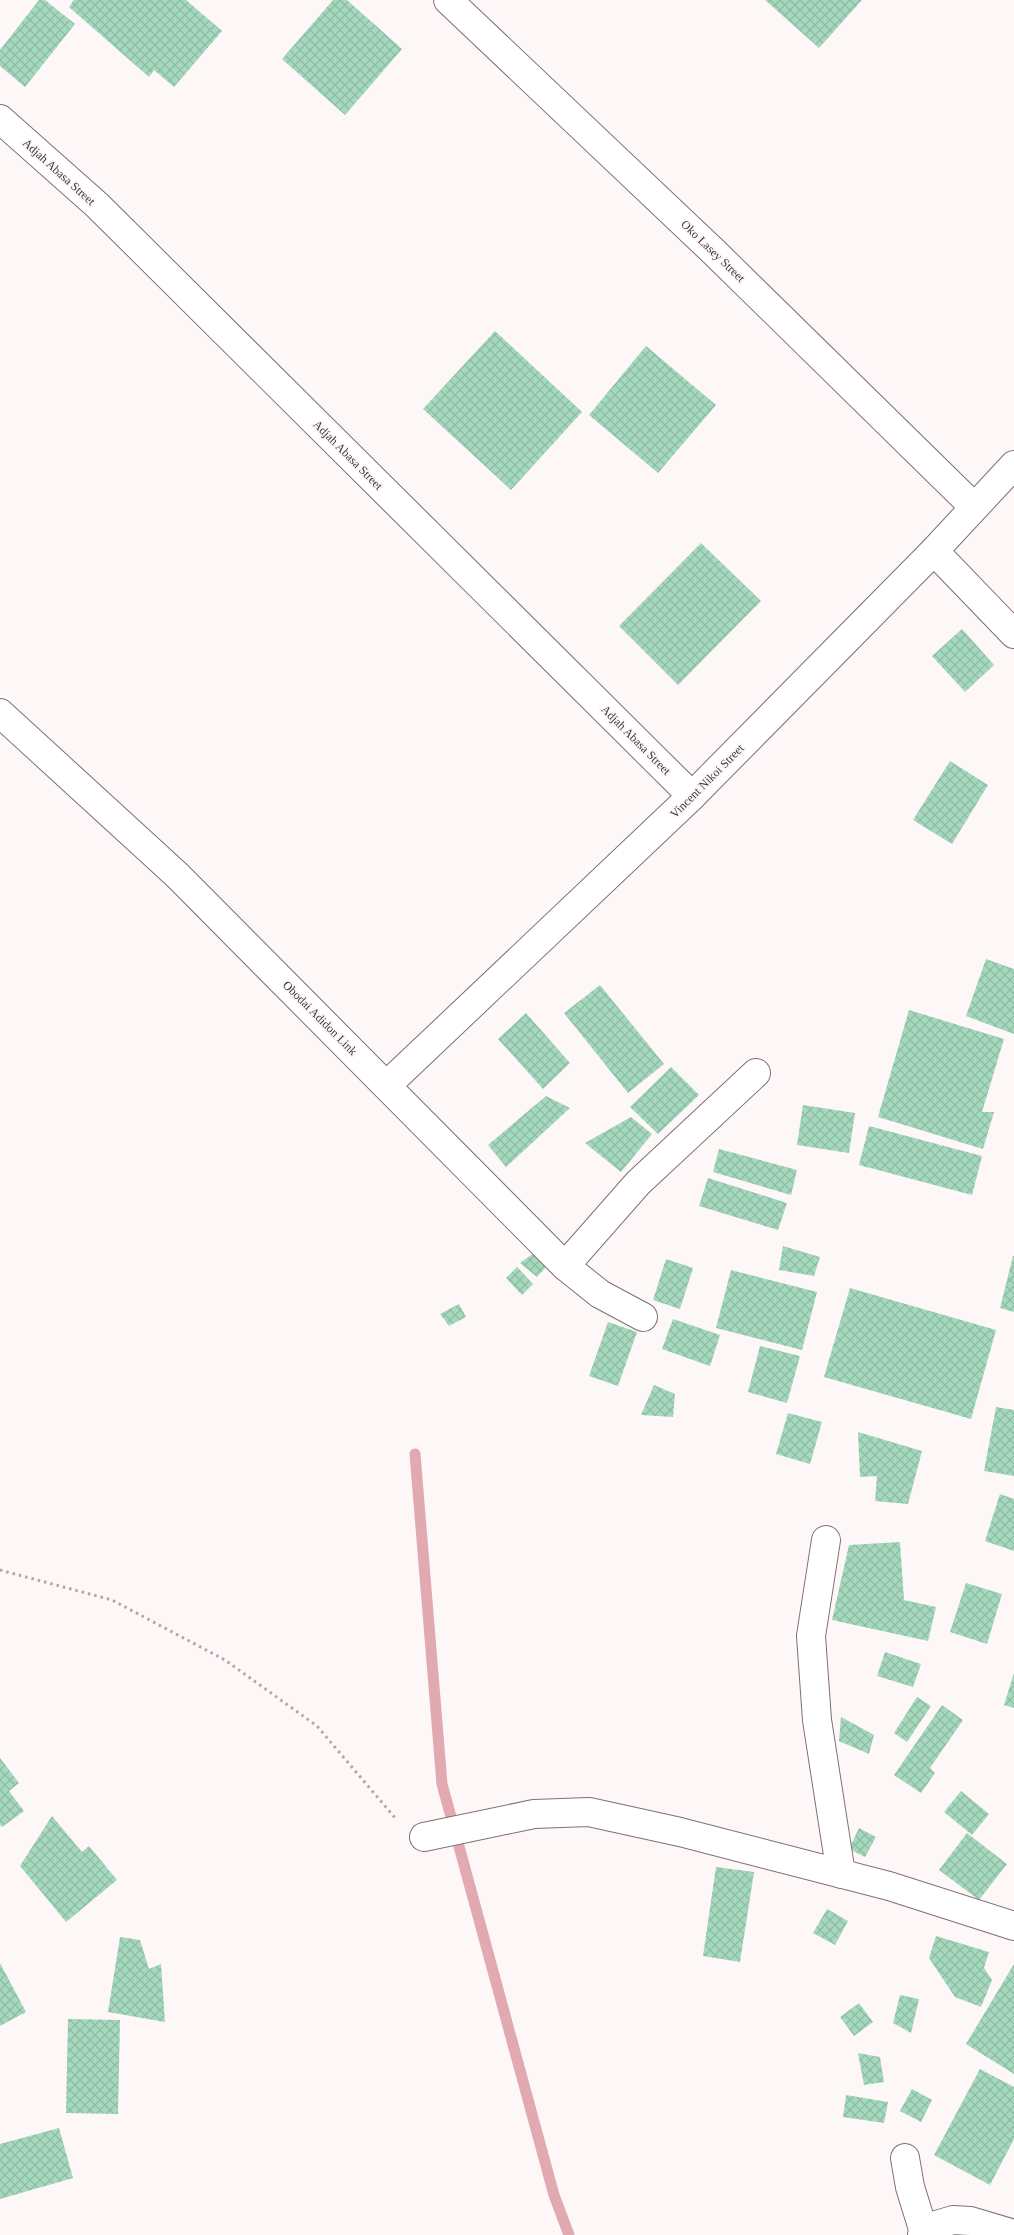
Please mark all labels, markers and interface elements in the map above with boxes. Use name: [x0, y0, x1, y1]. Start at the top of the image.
street label: Adjah Abasa Street: [20, 136, 99, 209]
street label: Oko Lasey Street: [678, 217, 748, 285]
street label: Adjah Abasa Street: [310, 417, 386, 493]
street label: Adjah Abasa Street: [598, 702, 674, 778]
street label: Vincent Nikoi Street: [667, 741, 747, 821]
street label: Obodai Adidon Link: [280, 978, 360, 1058]

